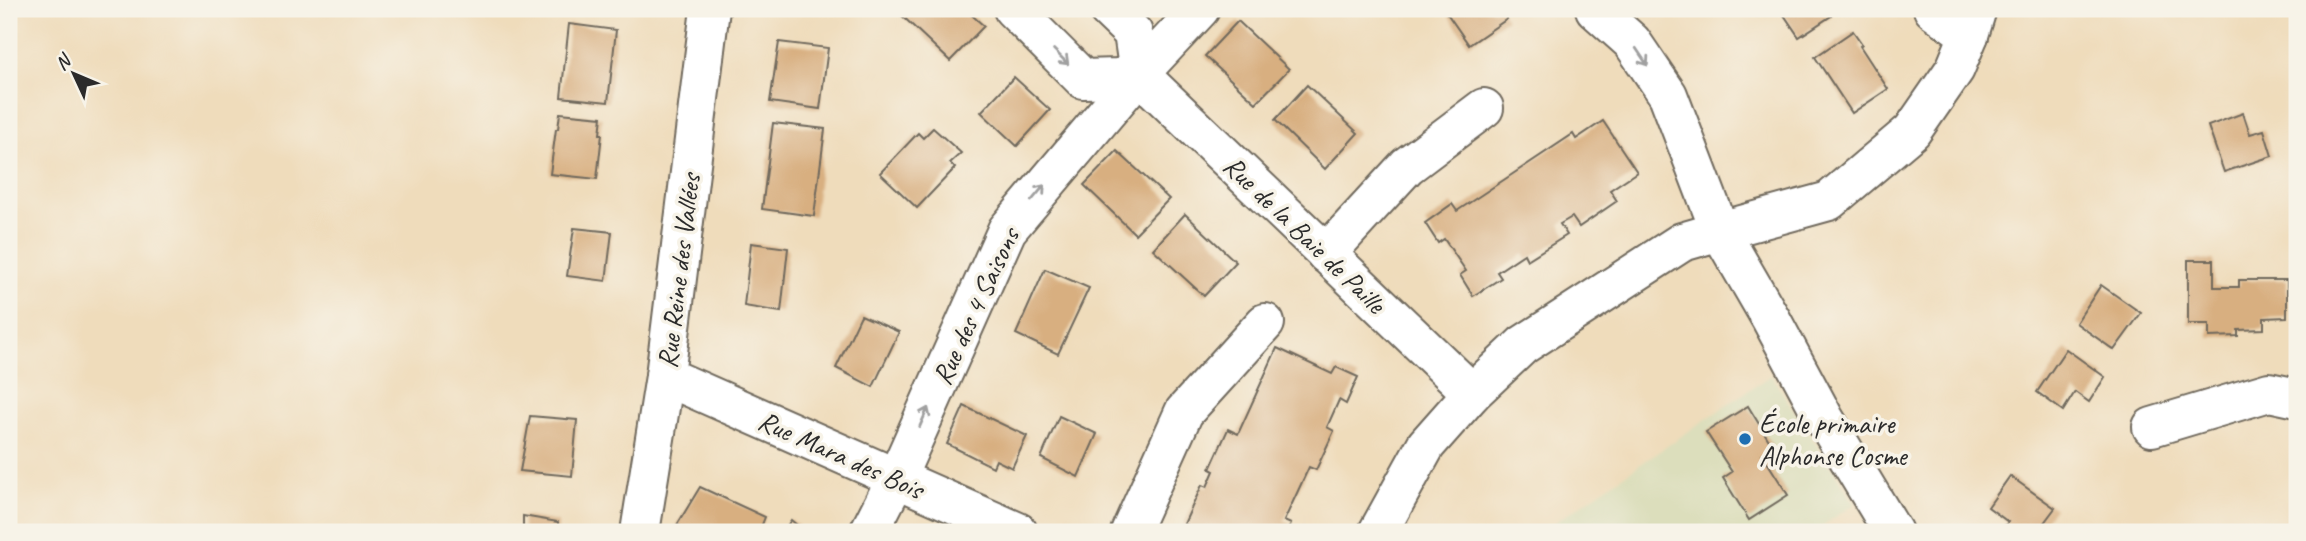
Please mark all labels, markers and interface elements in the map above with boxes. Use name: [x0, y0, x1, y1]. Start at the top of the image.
north arrow: [38, 38, 108, 108]
one-way arrow: [1635, 47, 1650, 66]
text: N: [50, 48, 77, 75]
one-way arrow: [1053, 48, 1070, 65]
street label: Rue de la Baie de Paille: [1216, 148, 1394, 322]
street label: Rue Reine des Vallées: [649, 170, 708, 370]
one-way arrow: [1030, 185, 1045, 203]
street label: Rue des 4 Saisons: [924, 220, 1028, 390]
street label: Rue Mara des Bois: [753, 403, 931, 507]
one-way arrow: [918, 406, 931, 428]
place label: École primaire Alphonse Cosme: [1759, 406, 1908, 473]
marker: École primaire Alphonse Cosme: [1737, 431, 1753, 447]

